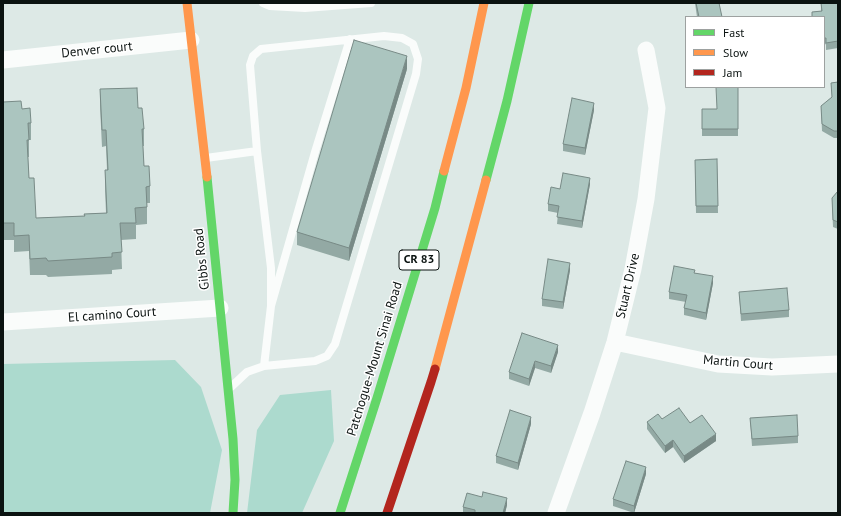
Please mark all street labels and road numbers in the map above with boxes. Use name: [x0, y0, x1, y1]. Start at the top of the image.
street label: Denver court: [61, 39, 133, 61]
street label: Gibbs Road: [191, 227, 213, 291]
road number: CR 83: [399, 250, 439, 270]
street label: Stuart Drive: [613, 252, 643, 320]
street label: Patchogue-Mount Sinai Road: [344, 280, 406, 438]
street label: El camino Court: [67, 304, 157, 326]
street label: Martin Court: [702, 352, 774, 374]

